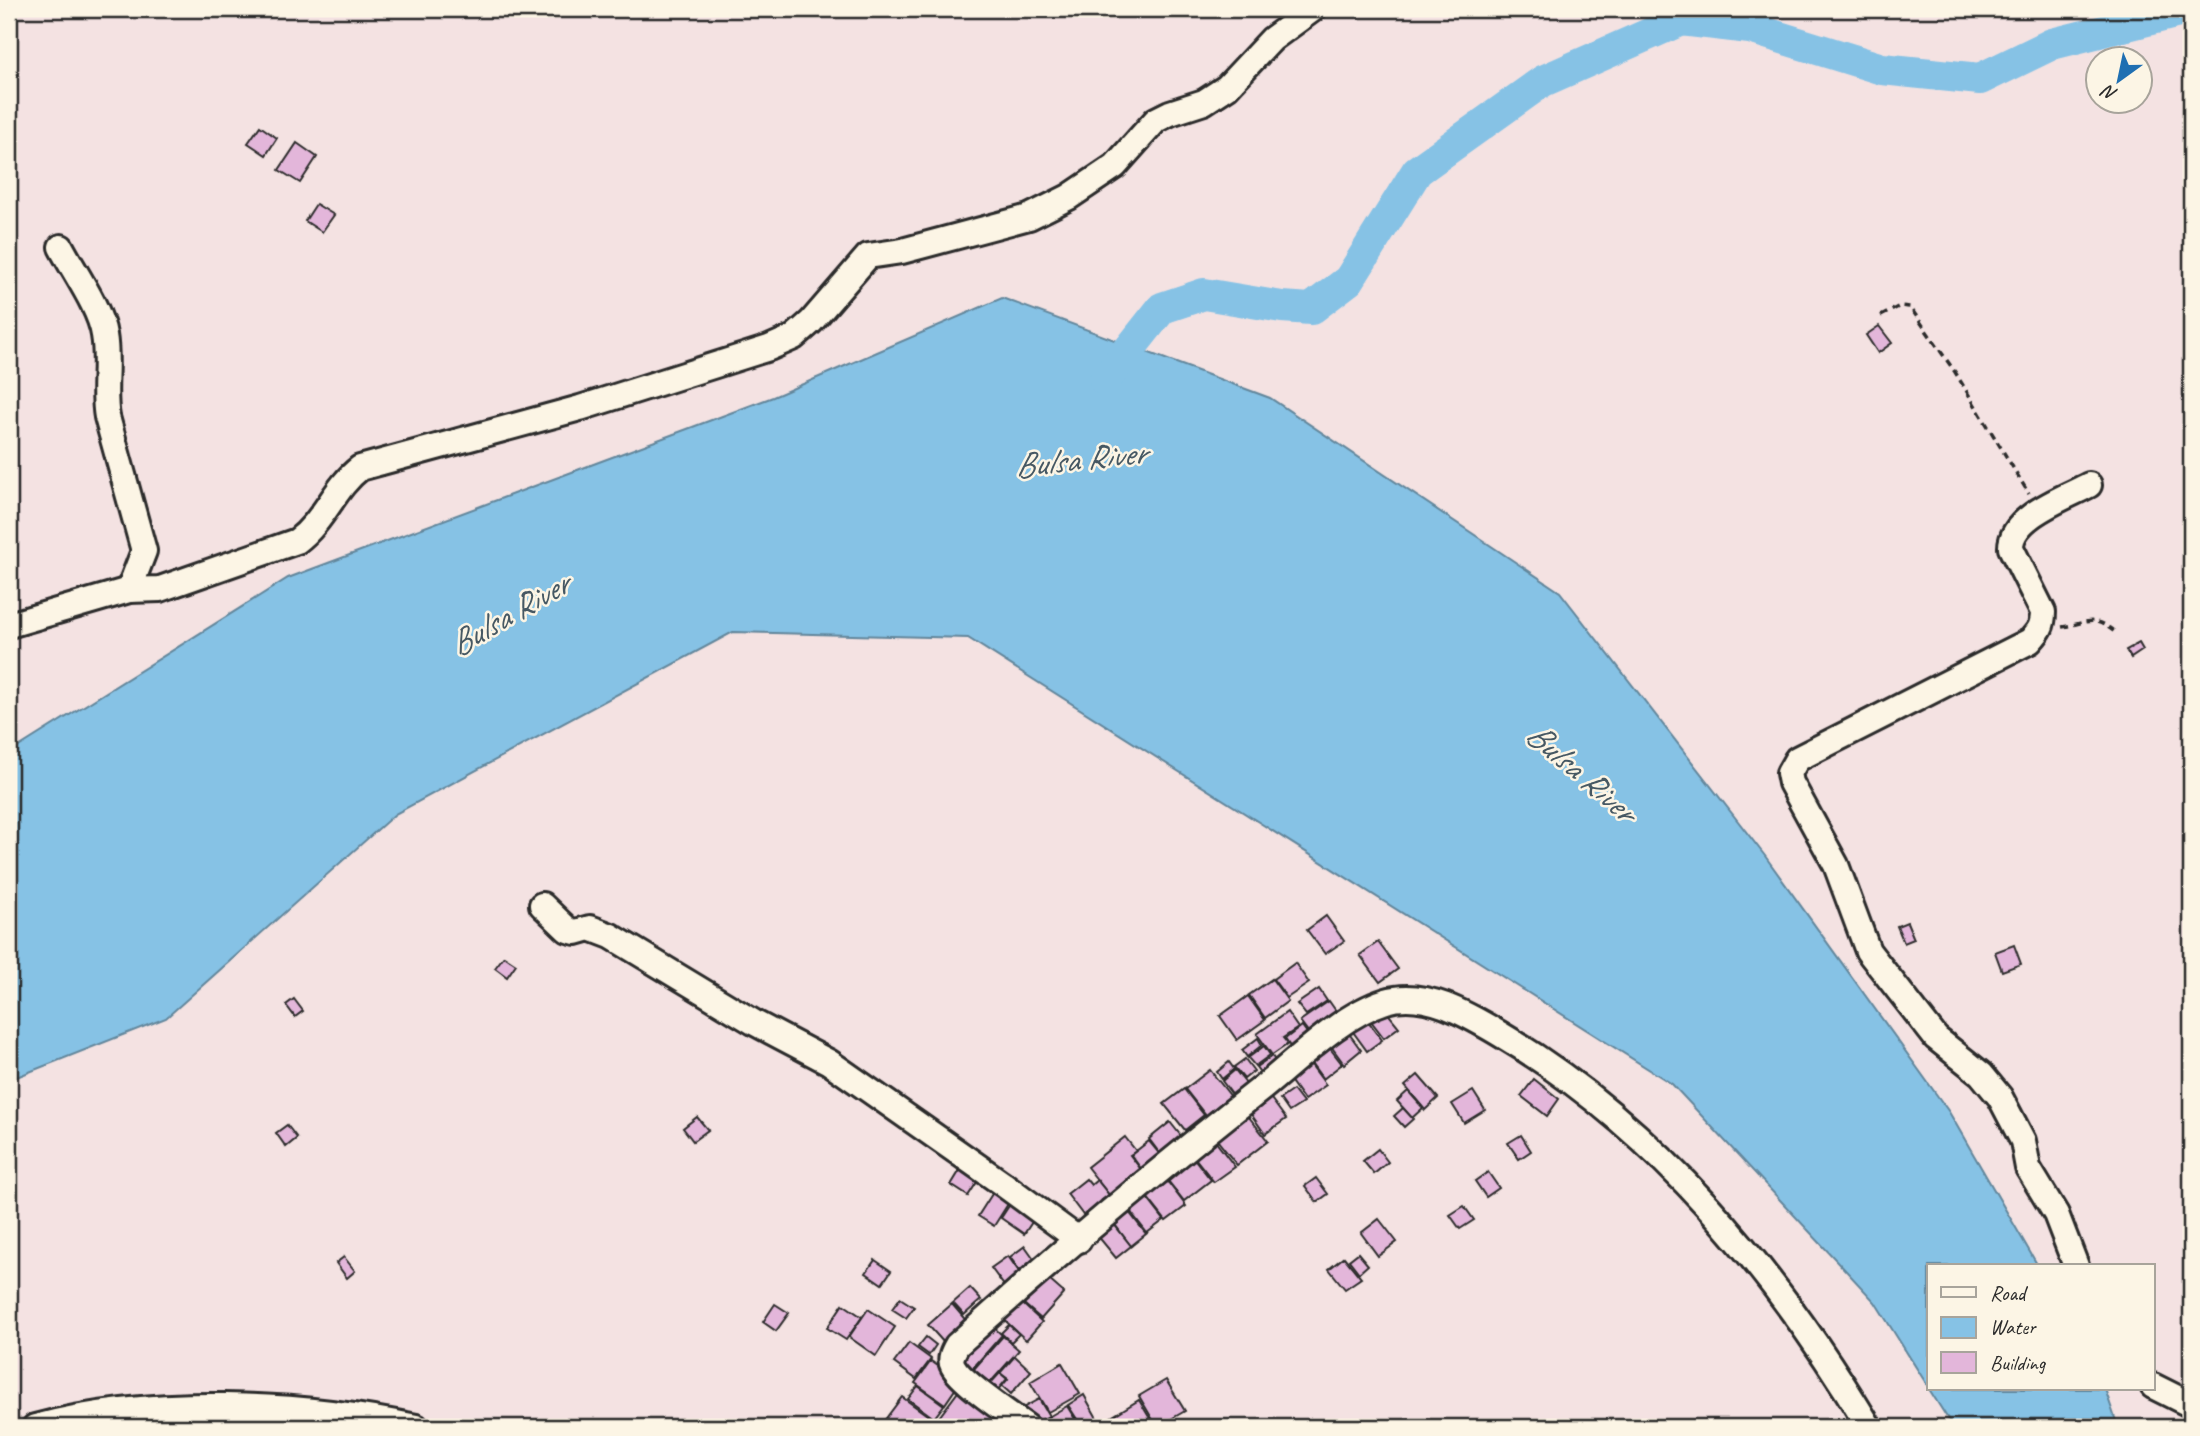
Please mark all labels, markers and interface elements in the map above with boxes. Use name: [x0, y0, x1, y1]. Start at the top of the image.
north arrow: [2084, 46, 2154, 116]
text: N: [2096, 78, 2122, 107]
water label: Bulsa River: [1012, 429, 1154, 488]
water label: Bulsa River: [441, 558, 583, 666]
water label: Bulsa River: [1517, 712, 1650, 836]
legend: [1927, 1264, 2154, 1390]
text: Road: [1990, 1280, 2029, 1306]
text: Water: [1990, 1314, 2037, 1340]
text: Building: [1990, 1350, 2047, 1376]

